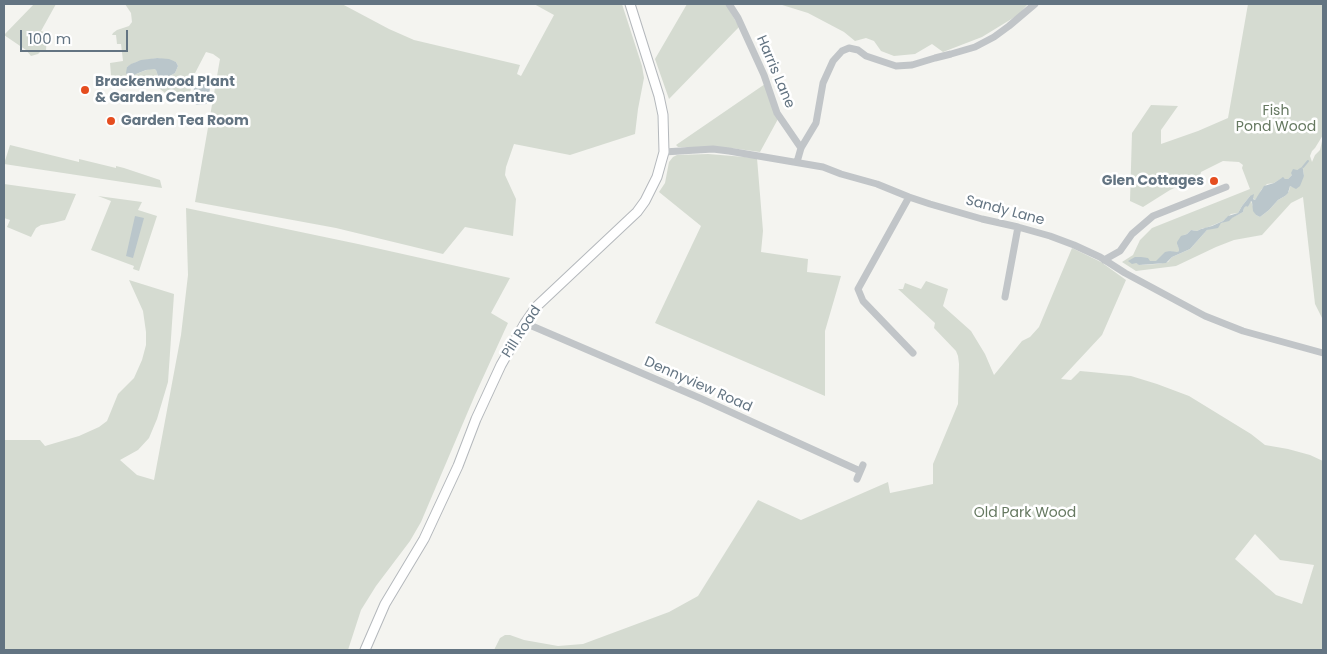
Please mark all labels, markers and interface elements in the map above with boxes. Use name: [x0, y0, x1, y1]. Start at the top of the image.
scale bar: [22, 20, 130, 52]
text: 100 m: [28, 28, 71, 49]
street label: Harris Lane: [752, 33, 798, 111]
place label: Brackenwood Plant & Garden Centre: [95, 74, 235, 106]
marker: Brackenwood Plant & Garden Centre: [79, 84, 91, 96]
park label: Fish Pond Wood: [1236, 103, 1316, 136]
place label: Garden Tea Room: [121, 113, 249, 129]
marker: Garden Tea Room: [105, 115, 117, 127]
place label: Glen Cottages: [1102, 173, 1204, 189]
marker: Glen Cottages: [1208, 175, 1220, 187]
street label: Sandy Lane: [964, 192, 1046, 230]
street label: Pill Road: [499, 303, 545, 361]
street label: Dennyview Road: [642, 354, 754, 416]
park label: Old Park Wood: [974, 505, 1076, 521]

